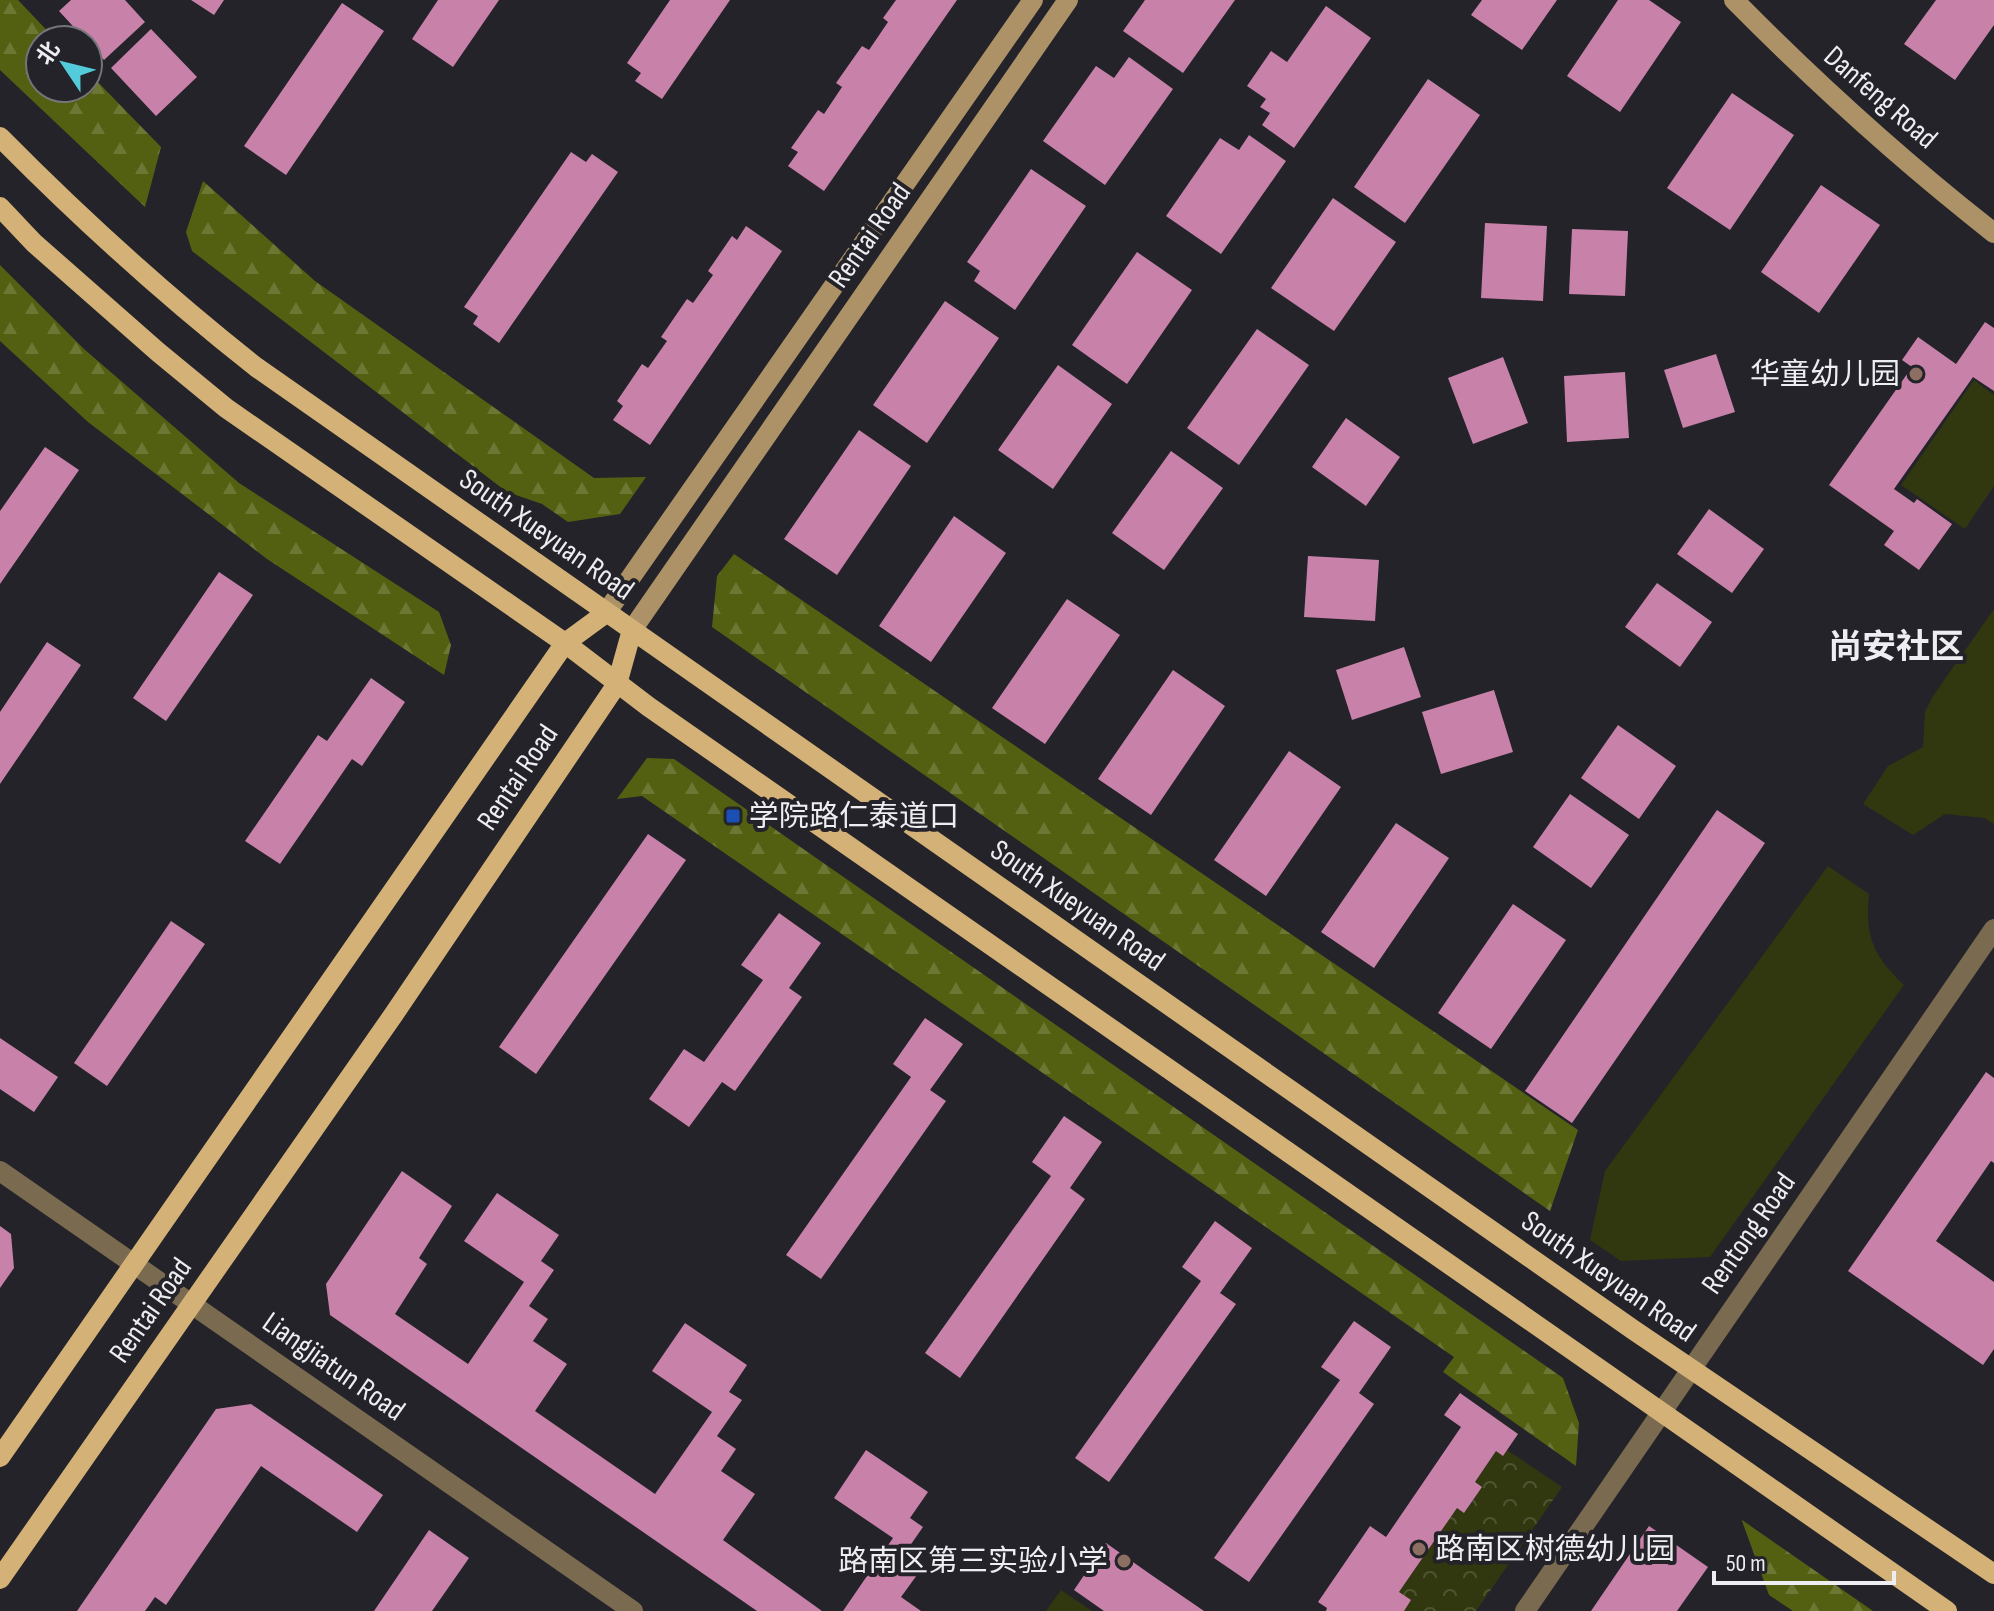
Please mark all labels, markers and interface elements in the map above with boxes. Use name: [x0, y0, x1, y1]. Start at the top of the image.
north arrow: [24, 24, 104, 104]
text: 北: [31, 37, 66, 70]
street label: Danfeng Road: [1816, 39, 1944, 157]
street label: Rentai Road: [821, 176, 919, 295]
place label: 华童幼儿园: [1750, 357, 1900, 393]
marker: 华童幼儿园: [1907, 365, 1925, 383]
street label: South Xueyuan Road: [452, 461, 641, 608]
district label: 尚安社区: [1828, 627, 1964, 668]
street label: Rentai Road: [469, 718, 566, 837]
place label: 学院路仁泰道口: [749, 799, 959, 835]
marker: 学院路仁泰道口: [724, 807, 742, 825]
street label: South Xueyuan Road: [983, 832, 1172, 979]
street label: Rentong Road: [1694, 1166, 1804, 1301]
street label: South Xueyuan Road: [1514, 1203, 1703, 1350]
street label: Rentai Road: [102, 1251, 200, 1370]
street label: Liangjiatun Road: [255, 1305, 412, 1429]
place label: 路南区树德幼儿园: [1435, 1532, 1675, 1568]
scale bar: [1714, 1535, 1894, 1585]
marker: 路南区树德幼儿园: [1410, 1540, 1428, 1558]
place label: 路南区第三实验小学: [838, 1544, 1108, 1580]
text: 50 m: [1726, 1549, 1766, 1578]
marker: 路南区第三实验小学: [1115, 1552, 1133, 1570]

